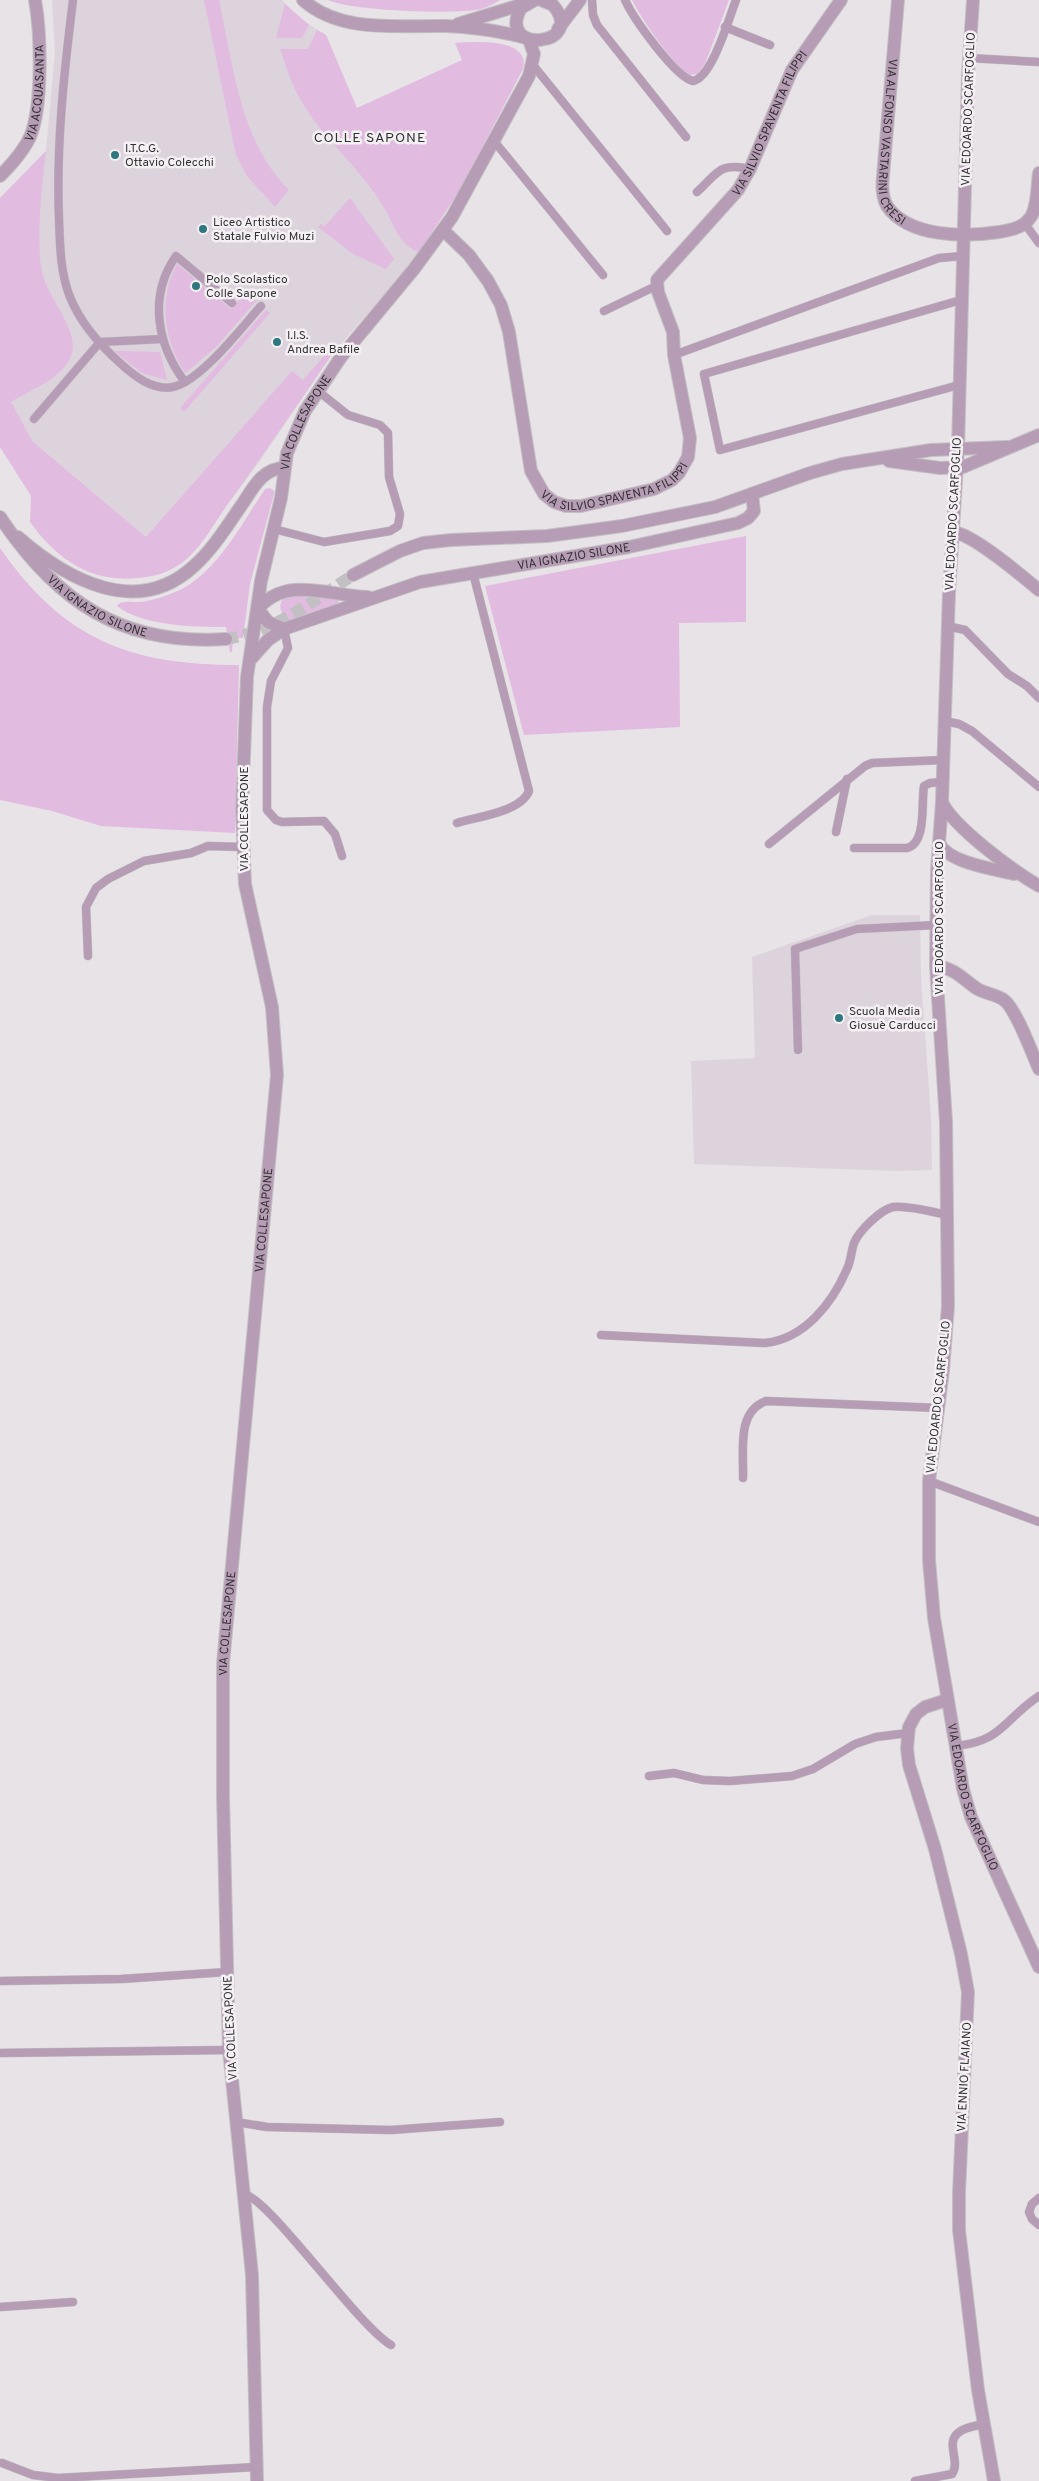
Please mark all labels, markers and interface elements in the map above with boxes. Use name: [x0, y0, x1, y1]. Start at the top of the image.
street label: VIA EDOARDO SCARFOGLIO: [958, 32, 980, 186]
street label: VIA ACQUASANTA: [22, 44, 49, 145]
street label: VIA SILVIO SPAVENTA FILIPPI: [729, 48, 812, 200]
street label: VIA ALFONSO VASTARINI CRESI: [873, 58, 908, 230]
district label: COLLE SAPONE: [314, 130, 426, 147]
place label: I.T.C.G. Ottavio Colecchi: [125, 141, 214, 171]
marker: I.T.C.G. Ottavio Colecchi: [109, 149, 121, 161]
place label: Liceo Artistico Statale Fulvio Muzi: [213, 215, 314, 245]
marker: Liceo Artistico Statale Fulvio Muzi: [197, 223, 209, 235]
place label: Polo Scolastico Colle Sapone: [206, 272, 288, 302]
marker: Polo Scolastico Colle Sapone: [190, 280, 202, 292]
place label: I.I.S. Andrea Bafile: [287, 328, 360, 358]
marker: I.I.S. Andrea Bafile: [271, 336, 283, 348]
street label: VIA COLLESAPONE: [278, 372, 336, 471]
street label: VIA EDOARDO SCARFOGLIO: [942, 437, 966, 591]
street label: VIA SILVIO SPAVENTA FILIPPI: [536, 460, 692, 515]
street label: VIA IGNAZIO SILONE: [516, 540, 631, 575]
street label: VIA IGNAZIO SILONE: [43, 572, 149, 642]
street label: VIA COLLESAPONE: [237, 767, 253, 871]
street label: VIA EDOARDO SCARFOGLIO: [932, 841, 948, 995]
place label: Scuola Media Giosuè Carducci: [849, 1004, 936, 1034]
marker: Scuola Media Giosuè Carducci: [833, 1012, 845, 1024]
street label: VIA COLLESAPONE: [252, 1167, 277, 1273]
street label: VIA EDOARDO SCARFOGLIO: [923, 1320, 955, 1474]
street label: VIA COLLESAPONE: [216, 1571, 240, 1676]
street label: VIA EDOARDO SCARFOGLIO: [943, 1722, 1001, 1873]
street label: VIA COLLESAPONE: [220, 1975, 242, 2081]
street label: VIA ENNIO FLAIANO: [954, 2022, 976, 2133]

